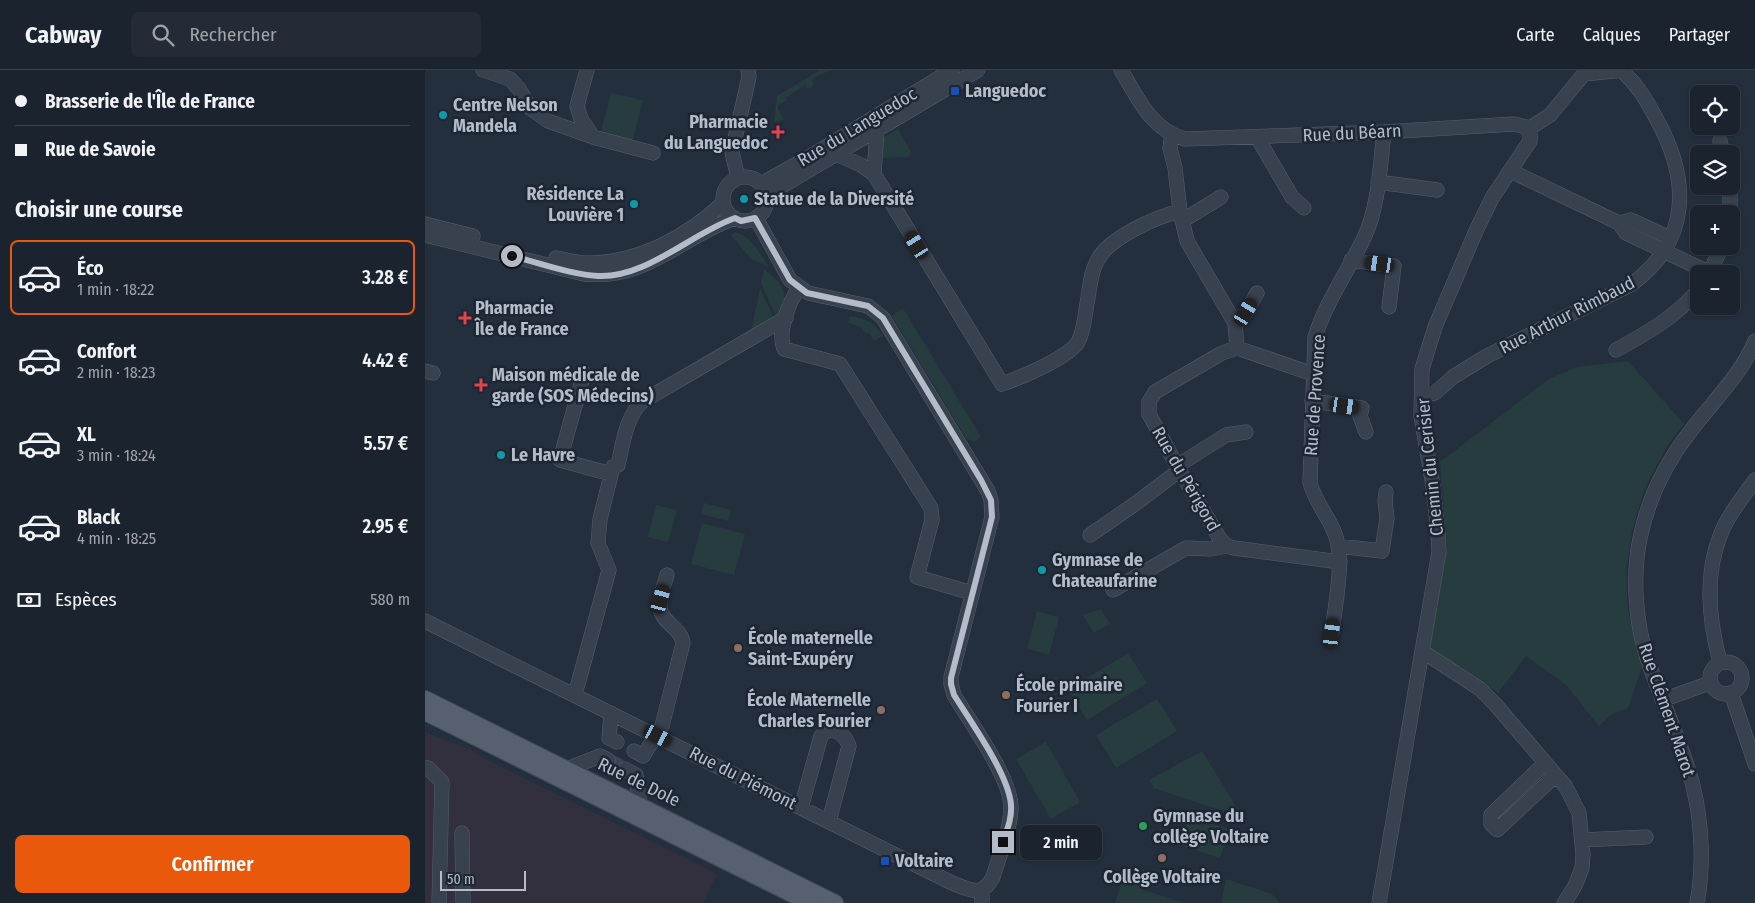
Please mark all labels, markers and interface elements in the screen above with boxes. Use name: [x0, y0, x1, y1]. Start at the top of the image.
search box: [131, 12, 481, 57]
text: Cabway: [25, 21, 101, 49]
icon: search: [149, 21, 177, 49]
text: Rechercher: [189, 23, 277, 46]
text: Carte: [1516, 24, 1555, 46]
text: Calques: [1583, 24, 1641, 46]
text: Partager: [1669, 24, 1730, 46]
place label: Languedoc: [965, 80, 1046, 102]
street label: Rue du Languedoc: [793, 83, 921, 171]
marker: Languedoc: [949, 85, 961, 97]
map controls: [1690, 85, 1740, 315]
button: locate: [1690, 85, 1740, 135]
text: Brasserie de l'Île de France: [45, 90, 255, 113]
place label: Centre Nelson Mandela: [453, 94, 558, 137]
marker: Centre Nelson Mandela: [437, 109, 449, 121]
place label: Pharmacie du Languedoc: [664, 111, 768, 154]
street label: Rue du Béarn: [1302, 119, 1402, 147]
marker: Pharmacie du Languedoc: [772, 126, 784, 138]
text: Rue de Savoie: [45, 138, 156, 161]
button: layers: [1690, 145, 1740, 195]
place label: Résidence La Louvière 1: [527, 183, 624, 226]
place label: Statue de la Diversité: [754, 188, 914, 210]
marker: Statue de la Diversité: [738, 193, 750, 205]
text: Choisir une course: [15, 196, 183, 223]
marker: Résidence La Louvière 1: [628, 198, 640, 210]
button: +: [1690, 205, 1740, 255]
car: [902, 228, 931, 262]
route start: [501, 245, 523, 267]
car: [1364, 254, 1395, 274]
icon: car: [17, 255, 62, 300]
text: Éco: [77, 257, 104, 280]
button: −: [1690, 265, 1740, 315]
text: 3.28 €: [362, 266, 408, 289]
street label: Rue Arthur Rimbaud: [1496, 271, 1638, 359]
text: 1 min · 18:22: [77, 280, 154, 299]
car: [1231, 295, 1260, 329]
place label: Pharmacie Île de France: [474, 297, 569, 340]
marker: Pharmacie Île de France: [459, 312, 471, 324]
street label: Rue de Provence: [1300, 333, 1330, 457]
icon: car: [17, 338, 62, 383]
text: Confort: [77, 340, 137, 363]
text: 4.42 €: [362, 349, 408, 372]
text: 2 min · 18:23: [77, 363, 155, 382]
place label: Maison médicale de garde (SOS Médecins): [492, 364, 654, 407]
marker: Maison médicale de garde (SOS Médecins): [474, 378, 488, 392]
car: [1329, 396, 1360, 416]
street label: Chemin du Cerisier: [1412, 396, 1448, 537]
icon: car: [17, 421, 62, 466]
text: XL: [77, 423, 96, 446]
street label: Rue du Périgord: [1147, 423, 1225, 535]
text: 5.57 €: [363, 432, 408, 455]
place label: Le Havre: [511, 444, 575, 466]
text: 3 min · 18:24: [77, 446, 156, 465]
marker: Le Havre: [495, 449, 507, 461]
icon: car: [17, 504, 62, 549]
text: Black: [77, 506, 120, 529]
text: 2.95 €: [362, 515, 408, 538]
text: 4 min · 18:25: [77, 529, 156, 548]
place label: Gymnase de Chateaufarine: [1052, 549, 1157, 592]
marker: Gymnase de Chateaufarine: [1036, 564, 1048, 576]
car: [649, 583, 672, 615]
icon: cash: [15, 586, 43, 614]
text: Espèces: [55, 588, 117, 611]
text: 580 m: [370, 590, 410, 609]
car: [1322, 617, 1341, 649]
place label: École maternelle Saint-Exupéry: [748, 626, 873, 670]
street label: Rue Clément Marot: [1634, 640, 1700, 780]
marker: École maternelle Saint-Exupéry: [732, 642, 744, 654]
place label: École primaire Fourier I: [1016, 673, 1123, 717]
place label: École Maternelle Charles Fourier: [747, 688, 871, 732]
marker: École primaire Fourier I: [1000, 689, 1012, 701]
marker: École Maternelle Charles Fourier: [875, 704, 887, 716]
car: [641, 723, 674, 749]
street label: Rue du Piémont: [686, 742, 800, 814]
street label: Rue de Dole: [594, 753, 684, 811]
place label: Gymnase du collège Voltaire: [1153, 805, 1269, 848]
marker: Gymnase du collège Voltaire: [1137, 820, 1149, 832]
callout: 2 min: [1021, 824, 1103, 860]
route end: [992, 831, 1014, 853]
text: 2 min: [1043, 833, 1079, 852]
button: Confirmer: [15, 835, 410, 893]
place label: Voltaire: [894, 850, 954, 872]
marker: Collège Voltaire: [1156, 852, 1168, 864]
marker: Voltaire: [879, 855, 891, 867]
place label: Collège Voltaire: [1103, 866, 1221, 888]
scale bar: [440, 868, 526, 891]
text: 50 m: [447, 871, 475, 888]

